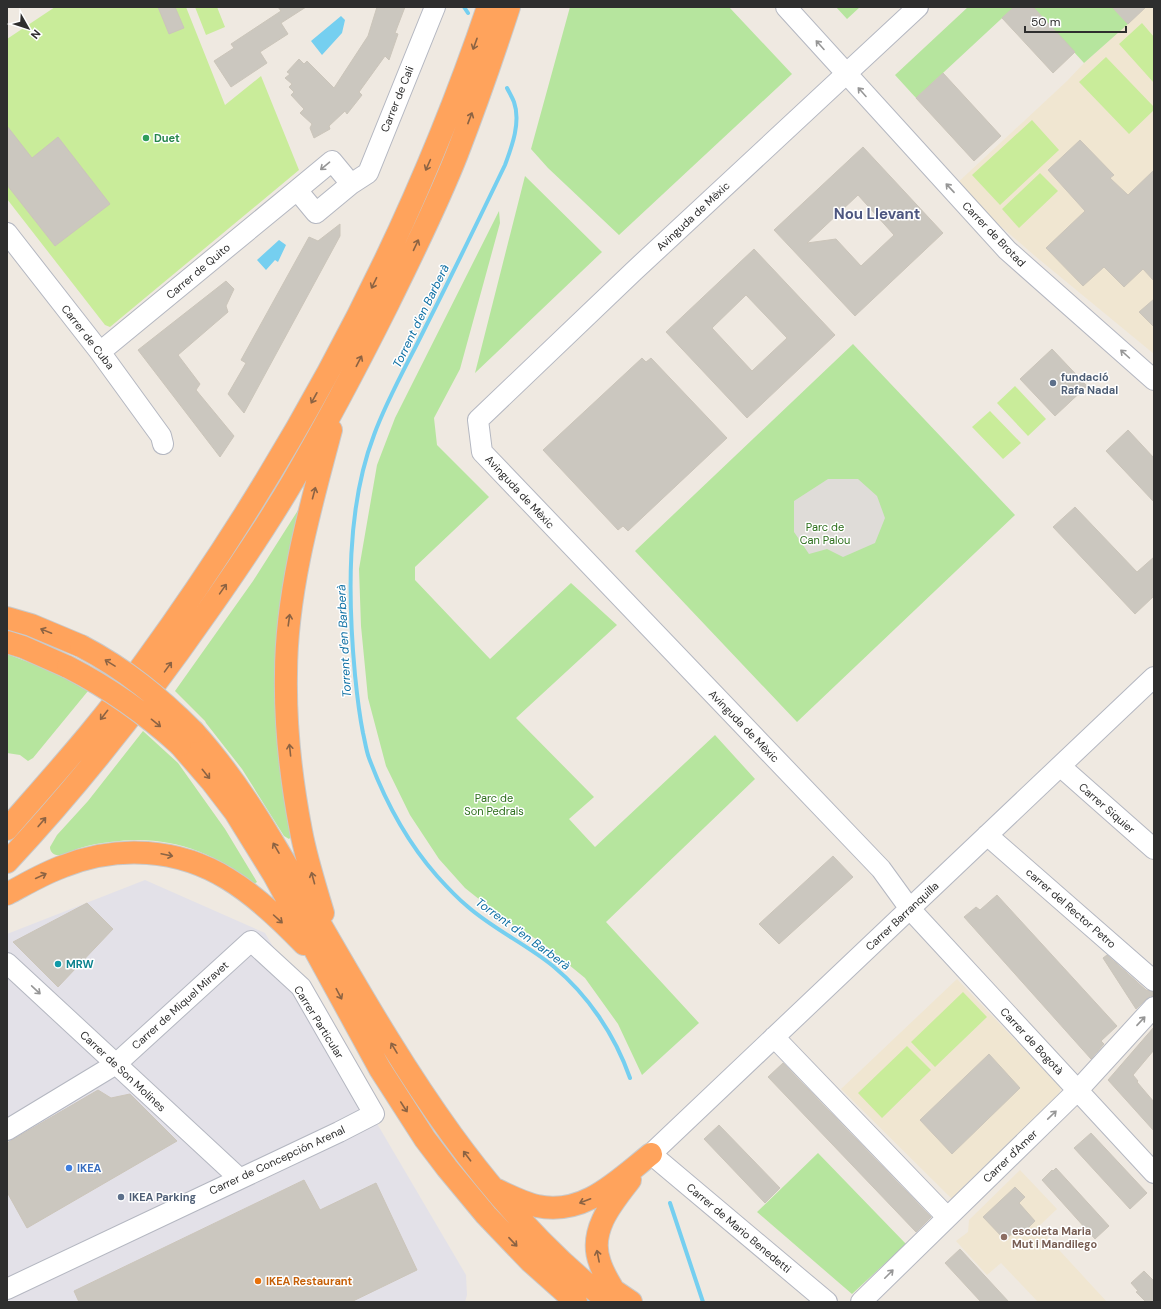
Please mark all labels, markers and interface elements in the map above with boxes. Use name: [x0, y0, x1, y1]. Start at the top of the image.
north arrow: [8, 8, 48, 48]
scale bar: [1025, 8, 1126, 34]
text: 50 m: [1031, 14, 1060, 30]
text: N: [28, 27, 44, 42]
one-way arrow: [471, 37, 478, 50]
one-way arrow: [816, 41, 825, 51]
street label: Carrer de Cali: [377, 64, 417, 134]
one-way arrow: [857, 87, 867, 97]
one-way arrow: [467, 113, 475, 125]
place label: Duet: [154, 131, 180, 145]
marker: Duet: [141, 133, 151, 143]
one-way arrow: [423, 158, 431, 170]
one-way arrow: [320, 162, 330, 171]
street label: Avinguda de Mèxic: [653, 178, 733, 254]
one-way arrow: [945, 183, 954, 193]
street label: Carrer de Brotad: [959, 199, 1029, 270]
district label: Nou Llevant: [834, 204, 920, 224]
one-way arrow: [413, 239, 420, 251]
street label: Carrer de Quito: [163, 240, 233, 302]
water label: Torrent d'en Barberà: [389, 261, 453, 370]
one-way arrow: [370, 277, 377, 289]
street label: Carrer de Cuba: [58, 302, 118, 372]
one-way arrow: [1120, 350, 1130, 359]
one-way arrow: [356, 356, 363, 368]
place label: fundació Rafa Nadal: [1061, 370, 1118, 397]
marker: fundació Rafa Nadal: [1048, 378, 1058, 388]
one-way arrow: [309, 392, 317, 404]
street label: Avinguda de Mèxic: [482, 452, 558, 532]
one-way arrow: [311, 487, 318, 500]
park label: Parc de Can Palou: [800, 520, 850, 547]
one-way arrow: [219, 584, 227, 595]
water label: Torrent d'en Barberà: [333, 584, 355, 698]
one-way arrow: [285, 614, 293, 627]
one-way arrow: [40, 626, 52, 634]
one-way arrow: [104, 658, 116, 666]
one-way arrow: [164, 661, 172, 672]
street label: Avinguda de Mèxic: [706, 687, 782, 765]
one-way arrow: [100, 709, 108, 720]
one-way arrow: [151, 719, 161, 728]
one-way arrow: [286, 744, 293, 757]
one-way arrow: [201, 768, 210, 779]
street label: Carrer Siquier: [1076, 780, 1138, 836]
park label: Parc de Son Pedrals: [464, 791, 524, 818]
one-way arrow: [38, 817, 47, 828]
one-way arrow: [272, 842, 280, 854]
one-way arrow: [160, 851, 173, 859]
street label: carrer del Rector Petro: [1023, 865, 1119, 951]
one-way arrow: [309, 871, 317, 884]
one-way arrow: [35, 872, 47, 879]
street label: Carrer Barranquilla: [863, 879, 941, 953]
water label: Torrent d'en Barberà: [472, 894, 574, 974]
one-way arrow: [273, 914, 283, 924]
place label: MRW: [66, 957, 94, 971]
street label: Carrer de Miquel Miravet: [129, 958, 231, 1052]
marker: MRW: [53, 959, 63, 969]
street label: Carrer Particular: [291, 983, 347, 1061]
one-way arrow: [30, 985, 41, 994]
one-way arrow: [336, 988, 343, 1000]
street label: Carrer de Bogotà: [997, 1005, 1067, 1077]
one-way arrow: [1137, 1016, 1146, 1026]
street label: Carrer de Son Molines: [77, 1028, 169, 1114]
one-way arrow: [390, 1043, 398, 1054]
one-way arrow: [400, 1101, 408, 1112]
one-way arrow: [1047, 1110, 1057, 1120]
street label: Carrer de Concepción Arenal: [207, 1122, 347, 1198]
street label: Carrer d'Amer: [980, 1126, 1040, 1186]
one-way arrow: [462, 1150, 471, 1161]
place label: IKEA: [77, 1161, 102, 1175]
marker: IKEA: [64, 1163, 74, 1173]
street label: Carrer de Mario Benedetti: [684, 1180, 794, 1276]
place label: IKEA Parking: [129, 1190, 196, 1204]
marker: IKEA Parking: [116, 1192, 126, 1202]
one-way arrow: [580, 1198, 592, 1206]
place label: escoleta Maria Mut i Mandilego: [1012, 1224, 1097, 1251]
marker: escoleta Maria Mut i Mandilego: [999, 1232, 1009, 1242]
one-way arrow: [508, 1237, 517, 1247]
one-way arrow: [594, 1249, 602, 1262]
one-way arrow: [884, 1270, 894, 1279]
place label: IKEA Restaurant: [266, 1274, 353, 1288]
marker: IKEA Restaurant: [253, 1276, 263, 1286]

